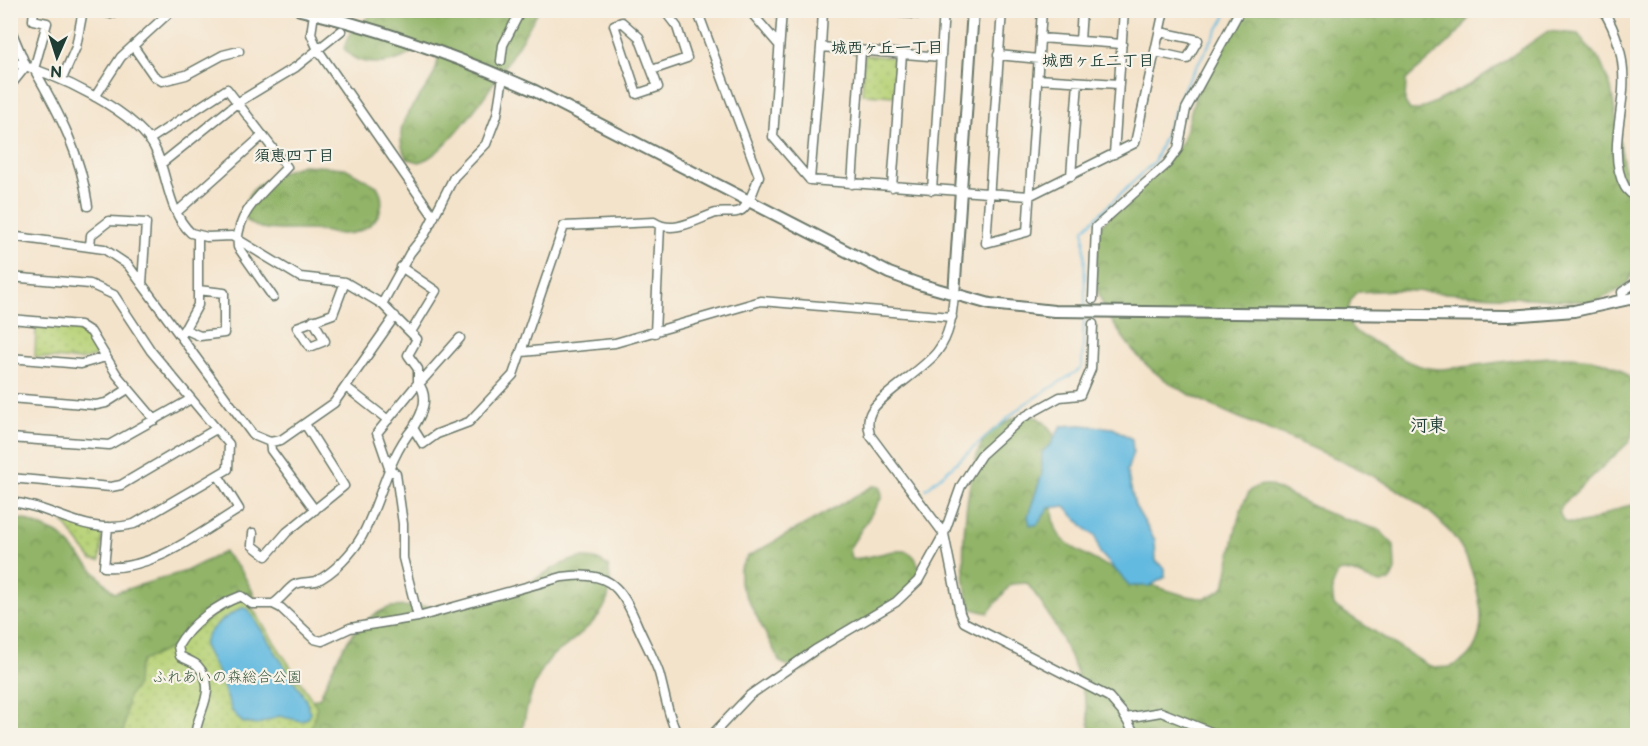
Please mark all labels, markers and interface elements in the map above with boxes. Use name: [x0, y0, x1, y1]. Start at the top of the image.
north arrow: [27, 27, 87, 87]
district label: 城西ヶ丘一丁目: [831, 39, 943, 58]
district label: 城西ヶ丘二丁目: [1042, 52, 1154, 71]
text: N: [50, 61, 63, 80]
district label: 須恵四丁目: [254, 147, 334, 166]
district label: 河東: [1410, 415, 1446, 436]
park label: ふれあいの森総合公園: [152, 668, 302, 687]

